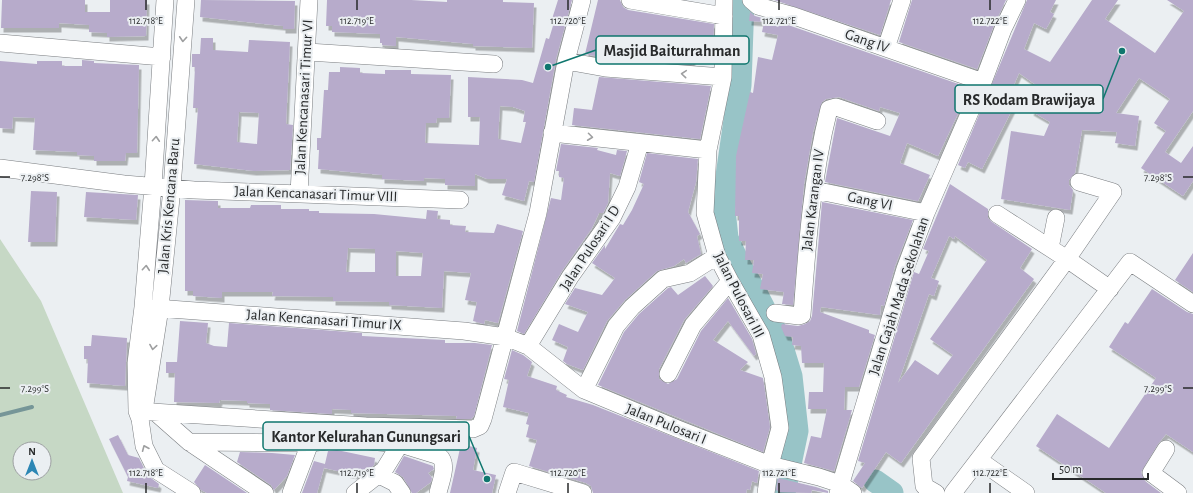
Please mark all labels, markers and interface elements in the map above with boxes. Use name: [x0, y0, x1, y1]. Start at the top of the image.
text: 112.718°E: [129, 16, 163, 26]
text: 112.719°E: [340, 16, 374, 26]
text: 112.720°E: [550, 16, 586, 26]
text: 112.721°E: [762, 16, 796, 26]
text: 112.722°E: [973, 16, 1008, 26]
street label: Jalan Kencanasari Timur VI: [292, 19, 316, 175]
street label: Gang IV: [843, 27, 891, 56]
one-way arrow: [178, 36, 187, 42]
callout: Masjid Baiturrahman: [596, 36, 749, 64]
text: Masjid Baiturrahman: [604, 43, 740, 60]
one-way arrow: [681, 69, 687, 78]
callout: RS Kodam Brawijaya: [955, 85, 1103, 113]
text: RS Kodam Brawijaya: [963, 92, 1095, 109]
one-way arrow: [587, 133, 594, 142]
one-way arrow: [152, 136, 161, 142]
street label: Jalan Kris Kencana Baru: [156, 137, 182, 274]
street label: Jalan Karangan IV: [799, 148, 827, 252]
text: 7.298°S: [21, 173, 49, 183]
text: 7.298°S: [1144, 173, 1172, 183]
street label: Jalan Kencanasari Timur VIII: [234, 184, 398, 204]
street label: Gang VI: [846, 189, 894, 213]
street label: Jalan Pulosari I D: [557, 203, 623, 293]
street label: Jalan Gajah Mada Sekolahan: [866, 215, 932, 377]
street label: Jalan Pulosari III: [711, 250, 767, 340]
one-way arrow: [141, 265, 150, 271]
street label: Jalan Kencanasari Timur IX: [246, 307, 402, 333]
one-way arrow: [150, 344, 158, 350]
text: 7.299°S: [21, 384, 49, 394]
text: 7.299°S: [1144, 384, 1172, 394]
street label: Jalan Pulosari I: [624, 401, 708, 447]
callout: Kantor Kelurahan Gunungsari: [263, 422, 469, 450]
text: Kantor Kelurahan Gunungsari: [271, 429, 461, 445]
north arrow: [12, 441, 52, 481]
one-way arrow: [142, 445, 150, 452]
text: N: [28, 446, 36, 457]
scale bar: [1053, 455, 1148, 481]
text: 50 m: [1059, 463, 1082, 475]
text: 112.718°E: [129, 468, 163, 478]
text: 112.719°E: [340, 468, 374, 478]
text: 112.720°E: [550, 468, 586, 478]
text: 112.721°E: [762, 468, 796, 478]
text: 112.722°E: [973, 468, 1008, 478]

